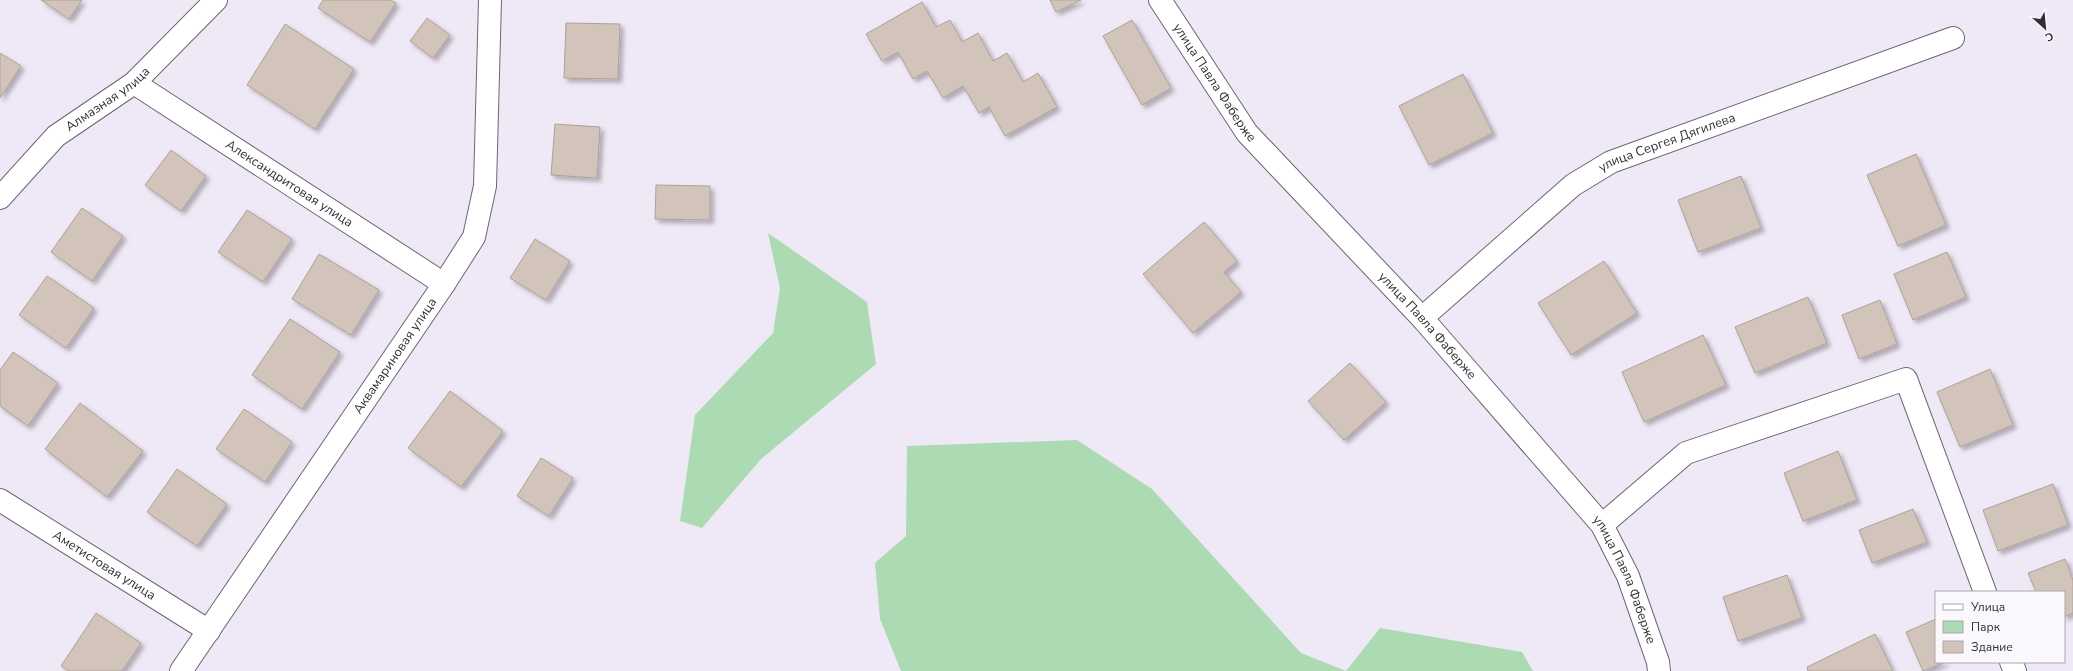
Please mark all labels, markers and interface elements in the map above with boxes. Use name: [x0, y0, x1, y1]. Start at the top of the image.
north arrow: [2025, 8, 2065, 48]
street label: улица Павла Фаберже: [1169, 20, 1260, 146]
text: С: [2042, 28, 2056, 45]
street label: Алмазная улица: [62, 63, 154, 136]
street label: улица Сергея Дягилева: [1595, 109, 1738, 177]
street label: Александритовая улица: [222, 136, 356, 232]
street label: улица Павла Фаберже: [1374, 268, 1481, 383]
street label: Аквамариновая улица: [349, 294, 441, 418]
street label: улица Павла Фаберже: [1588, 511, 1660, 646]
street label: Аметистовая улица: [49, 526, 159, 604]
legend: [1935, 591, 2065, 663]
text: Улица: [1970, 599, 2005, 615]
text: Парк: [1971, 619, 2001, 635]
text: Здание: [1971, 639, 2013, 655]

